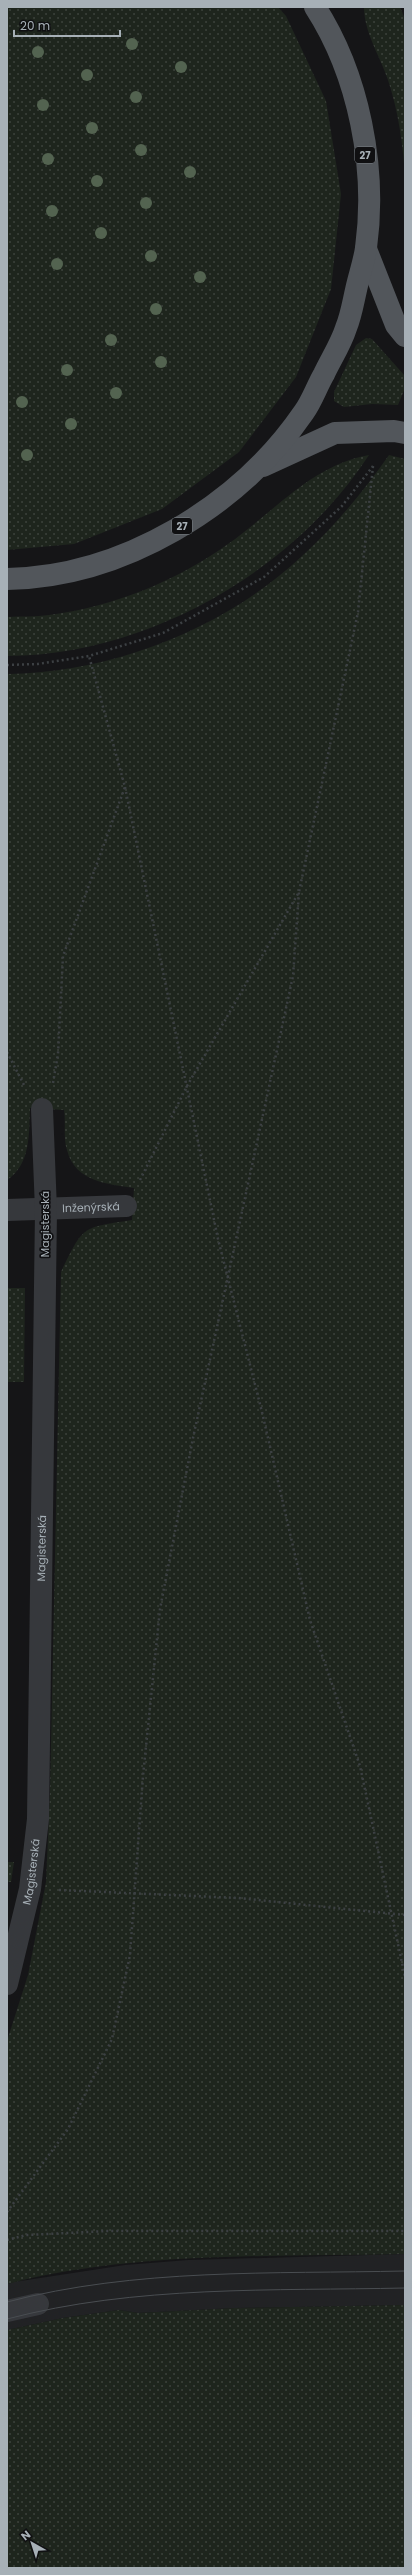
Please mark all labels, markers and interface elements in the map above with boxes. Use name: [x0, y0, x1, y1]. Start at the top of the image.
scale bar: [14, 12, 120, 38]
text: 20 m: [20, 17, 50, 34]
road number: 27: [355, 147, 375, 163]
road number: 27: [172, 518, 192, 534]
street label: Magisterská: [37, 1191, 53, 1257]
street label: Inženýrská: [62, 1198, 120, 1216]
street label: Magisterská: [33, 1515, 50, 1582]
street label: Magisterská: [18, 1838, 44, 1906]
north arrow: [12, 2523, 52, 2563]
text: N: [17, 2526, 34, 2544]

